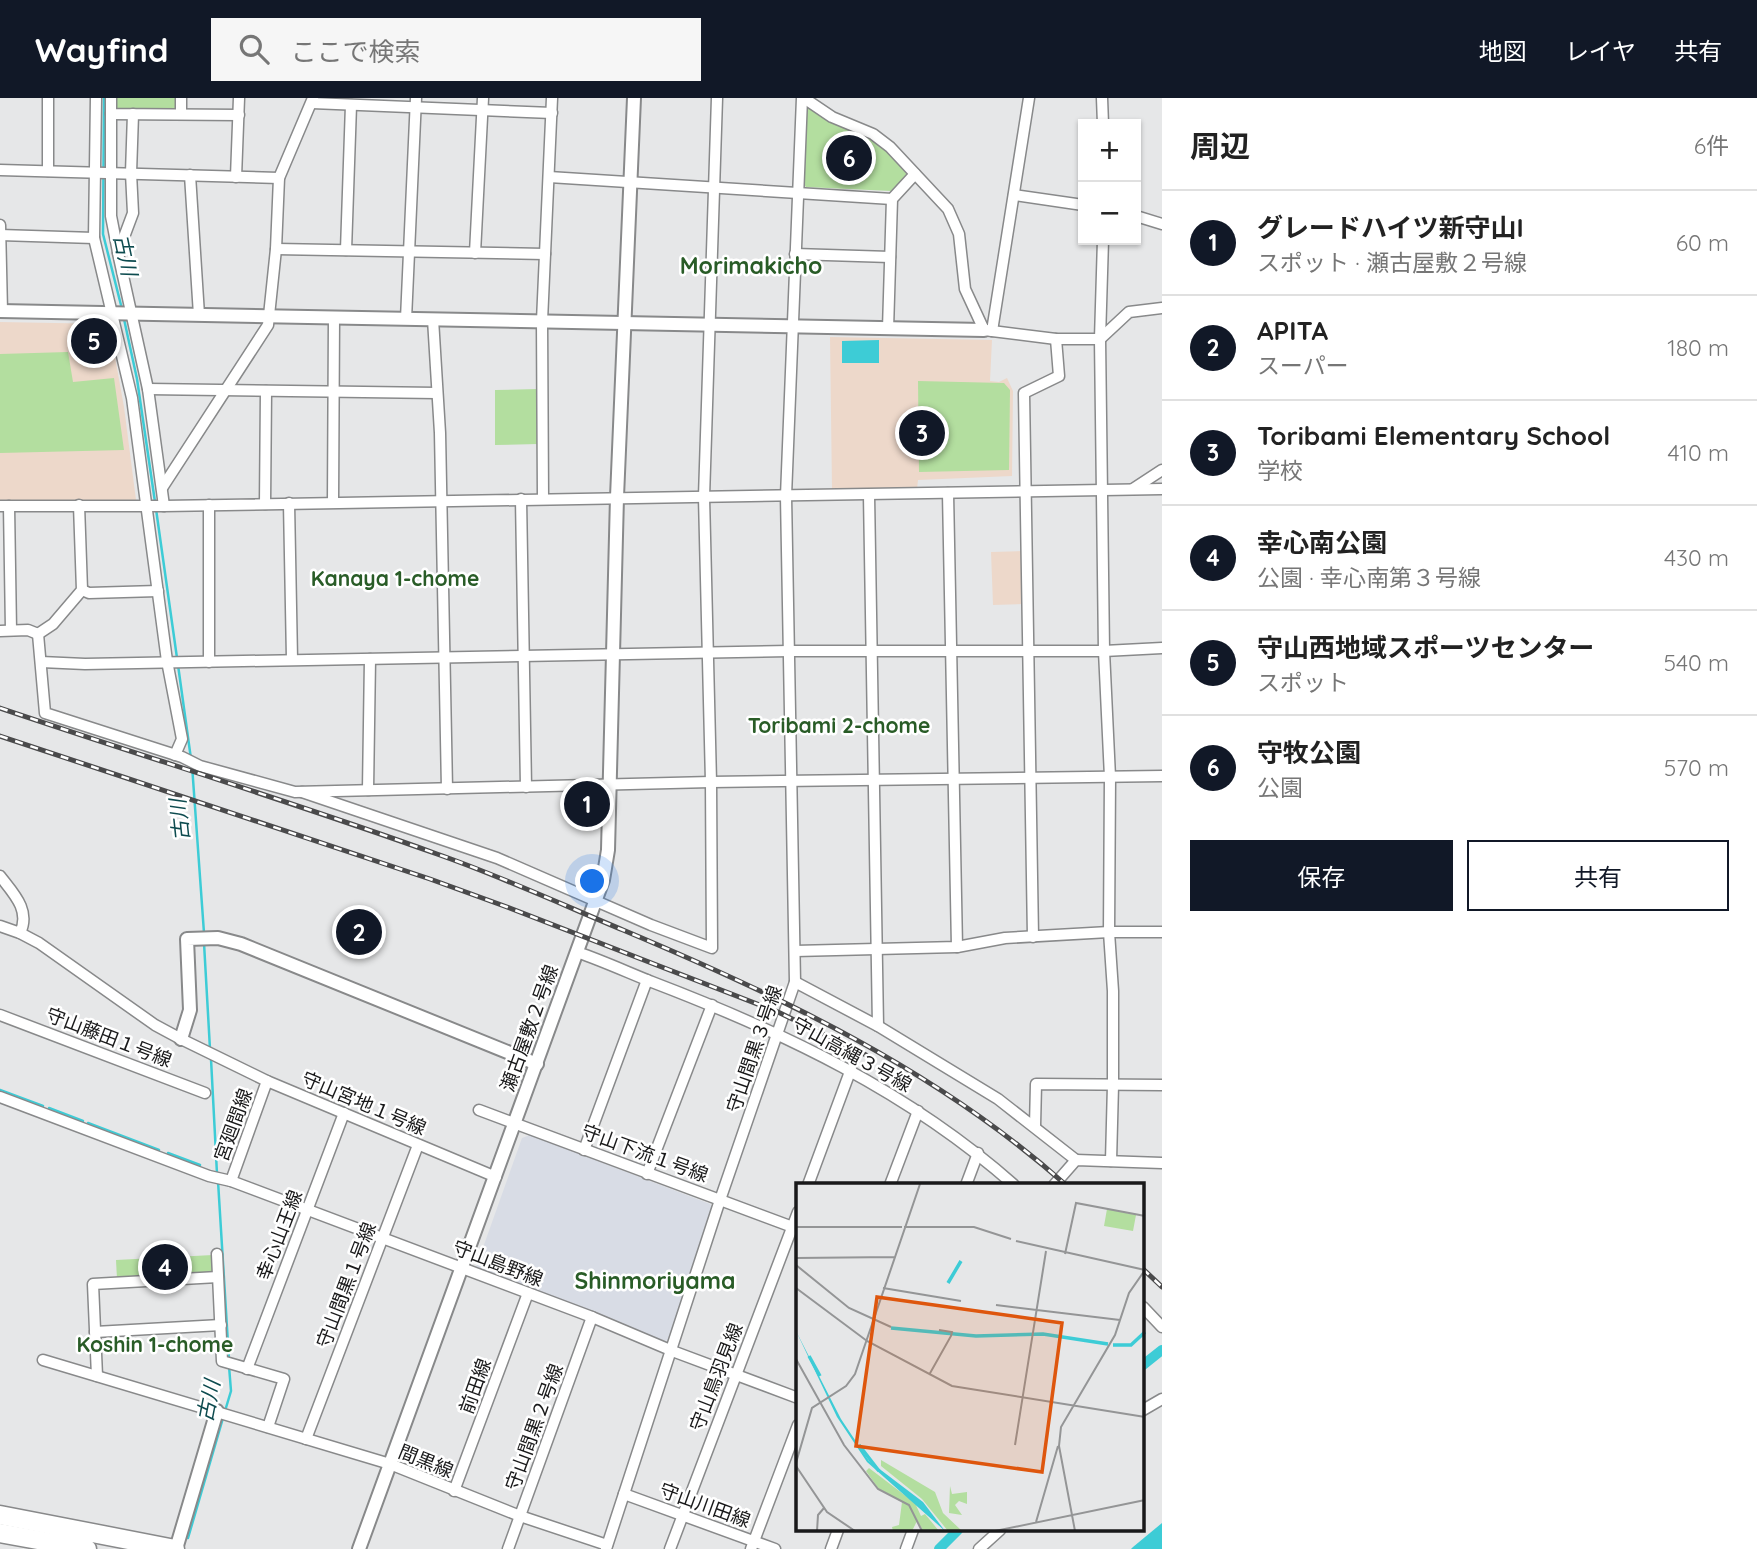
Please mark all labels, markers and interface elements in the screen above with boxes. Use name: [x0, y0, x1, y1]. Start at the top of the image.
search box: [211, 18, 701, 81]
text: Wayfind: [35, 29, 169, 70]
icon: search: [235, 30, 273, 68]
text: ここで検索: [291, 35, 421, 68]
text: 地図: [1479, 36, 1527, 66]
text: レイヤ: [1565, 36, 1636, 66]
text: 共有: [1674, 36, 1722, 66]
map controls: [1078, 119, 1141, 245]
button: +: [1078, 119, 1141, 182]
text: 周辺: [1190, 127, 1250, 165]
text: 6件: [1694, 131, 1729, 160]
pin: 6: [826, 132, 872, 184]
button: −: [1078, 182, 1141, 245]
text: グレードハイツ新守山I: [1257, 211, 1524, 244]
text: 1: [1209, 228, 1217, 257]
text: 60 m: [1676, 228, 1729, 257]
water label: 古川: [109, 232, 143, 280]
text: スポット · 瀬古屋敷２号線: [1257, 248, 1527, 277]
district label: Morimakicho: [680, 251, 822, 280]
text: APITA: [1257, 314, 1328, 347]
pin: 5: [71, 315, 117, 367]
text: 2: [1206, 333, 1220, 362]
text: 180 m: [1667, 333, 1729, 362]
text: スーパー: [1257, 351, 1349, 380]
pin: 3: [899, 407, 945, 459]
text: Toribami Elementary School: [1257, 419, 1610, 452]
text: 3: [1207, 438, 1219, 467]
text: 410 m: [1668, 438, 1729, 467]
text: 学校: [1257, 456, 1303, 485]
text: 幸心南公園: [1257, 526, 1387, 559]
text: 4: [1206, 543, 1220, 572]
text: 430 m: [1664, 543, 1729, 572]
text: 公園 · 幸心南第３号線: [1257, 563, 1481, 592]
district label: Kanaya 1-chome: [311, 565, 479, 591]
text: 守山西地域スポーツセンター: [1257, 631, 1594, 664]
text: 5: [1206, 648, 1220, 677]
text: 540 m: [1663, 648, 1729, 677]
text: スポット: [1257, 668, 1349, 697]
district label: Toribami 2-chome: [748, 712, 930, 738]
text: 守牧公園: [1257, 736, 1361, 769]
text: 6: [1207, 753, 1219, 782]
text: 570 m: [1664, 753, 1729, 782]
text: 公園: [1257, 773, 1303, 802]
pin: 1: [564, 778, 610, 830]
water label: 古川: [164, 796, 194, 842]
button: 保存: [1190, 840, 1453, 911]
button: 共有: [1467, 840, 1729, 911]
your location: [575, 864, 609, 898]
pin: 2: [336, 906, 382, 958]
street label: 瀬古屋敷２号線: [495, 961, 563, 1095]
street label: 守山間黒３号線: [721, 982, 787, 1116]
street label: 守山藤田１号線: [43, 1002, 175, 1072]
street label: 守山高縄３号線: [788, 1011, 916, 1097]
street label: 守山宮地１号線: [298, 1066, 430, 1140]
street label: 宮廻間線: [209, 1085, 257, 1165]
street label: 守山下流１号線: [578, 1119, 712, 1187]
inset map: [796, 1183, 1144, 1532]
street label: 幸心山王線: [251, 1186, 307, 1284]
street label: 守山間黒１号線: [311, 1219, 381, 1351]
street label: 守山島野線: [449, 1235, 547, 1291]
pin: 4: [142, 1241, 188, 1293]
district label: Shinmoriyama: [575, 1266, 735, 1295]
street label: 守山鳥羽見線: [684, 1319, 748, 1435]
district label: Koshin 1-chome: [77, 1331, 233, 1357]
street label: 前田線: [454, 1355, 496, 1417]
street label: 守山間黒２号線: [500, 1360, 568, 1494]
water label: 古川: [191, 1376, 225, 1424]
street label: 間黒線: [395, 1439, 457, 1483]
street label: 守山川田線: [656, 1477, 754, 1533]

